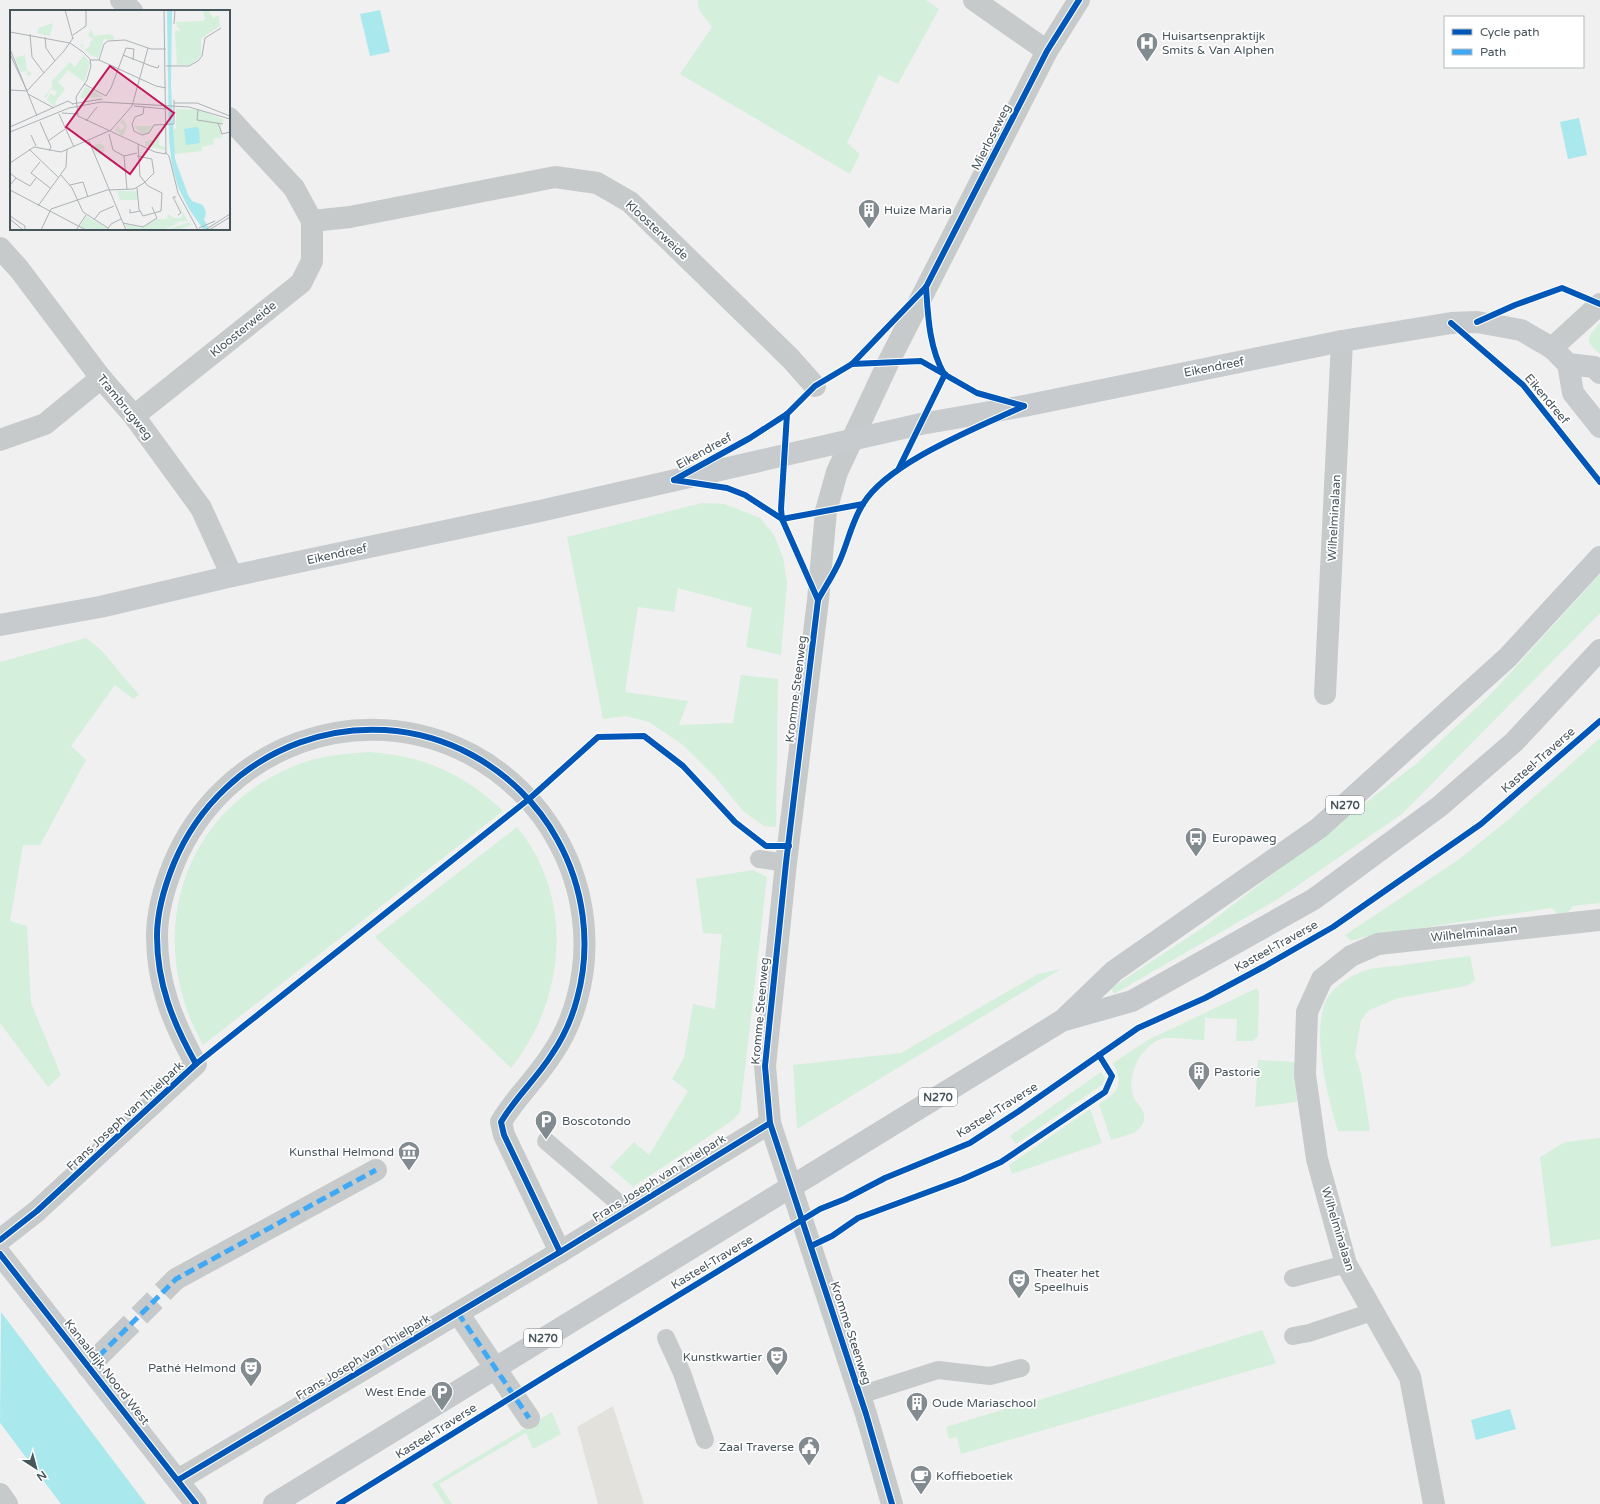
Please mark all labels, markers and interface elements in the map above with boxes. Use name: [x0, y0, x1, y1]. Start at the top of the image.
inset map: [10, 10, 230, 230]
legend: [1444, 16, 1584, 68]
text: Cycle path: [1480, 25, 1539, 39]
place label: Huisartsenpraktijk Smits & Van Alphen: [1162, 29, 1274, 57]
hospital icon: Huisartsenpraktijk Smits & Van Alphen: [1134, 30, 1160, 63]
text: Path: [1480, 45, 1506, 59]
street label: Mierloseweg: [968, 102, 1014, 172]
street label: Kloosterweide: [623, 197, 691, 263]
building icon: Huize Maria: [856, 197, 882, 230]
place label: Huize Maria: [884, 203, 952, 217]
street label: Kloosterweide: [207, 298, 279, 360]
street label: Eikendreef: [1183, 354, 1246, 380]
street label: Eikendreef: [1522, 371, 1572, 427]
street label: Trambrugweg: [94, 372, 156, 442]
street label: Eikendreef: [674, 430, 735, 472]
street label: Wilhelminalaan: [1325, 474, 1343, 562]
street label: Eikendreef: [306, 541, 369, 567]
street label: Kromme Steenweg: [782, 635, 810, 743]
street label: Kasteel-Traverse: [1498, 724, 1578, 796]
road number: N270: [1326, 796, 1364, 814]
bus stop icon: Europaweg: [1183, 825, 1209, 858]
place label: Europaweg: [1212, 831, 1277, 845]
street label: Kasteel-Traverse: [1232, 917, 1320, 975]
street label: Wilhelminalaan: [1430, 921, 1518, 945]
street label: Kromme Steenweg: [748, 957, 772, 1065]
street label: Frans Joseph van Thielpark: [64, 1058, 186, 1174]
building icon: Pastorie: [1186, 1059, 1212, 1092]
place label: Pastorie: [1214, 1065, 1261, 1079]
street label: Kasteel-Traverse: [954, 1079, 1040, 1141]
road number: N270: [919, 1088, 957, 1106]
parking icon: Boscotondo: [533, 1108, 559, 1141]
place label: Boscotondo: [562, 1114, 631, 1128]
street label: Frans Joseph van Thielpark: [590, 1131, 728, 1225]
museum icon: Kunsthal Helmond: [396, 1139, 422, 1172]
place label: Kunsthal Helmond: [289, 1145, 394, 1159]
street label: Wilhelminalaan: [1319, 1185, 1357, 1273]
street label: Kasteel-Traverse: [669, 1232, 756, 1292]
place label: Theater het Speelhuis: [1034, 1266, 1100, 1294]
theatre icon: Theater het Speelhuis: [1006, 1267, 1032, 1300]
street label: Kromme Steenweg: [828, 1280, 874, 1386]
street label: Frans Joseph van Thielpark: [293, 1311, 433, 1403]
street label: Kanaaldijk Noord West: [62, 1317, 153, 1428]
road number: N270: [524, 1329, 562, 1347]
theatre icon: Kunstkwartier: [764, 1344, 790, 1377]
place label: Kunstkwartier: [683, 1350, 762, 1364]
theatre icon: Pathé Helmond: [238, 1355, 264, 1388]
place label: Pathé Helmond: [148, 1361, 236, 1375]
parking icon: West Ende: [429, 1379, 455, 1412]
place label: West Ende: [365, 1385, 426, 1399]
building icon: Oude Mariaschool: [904, 1390, 930, 1423]
place label: Oude Mariaschool: [932, 1396, 1036, 1410]
street label: Kasteel-Traverse: [393, 1400, 479, 1462]
public building icon: Zaal Traverse: [796, 1434, 822, 1467]
place label: Zaal Traverse: [719, 1440, 794, 1454]
north arrow: [16, 1448, 56, 1488]
cafe icon: Koffieboetiek: [908, 1463, 934, 1496]
text: N: [34, 1468, 49, 1484]
place label: Koffieboetiek: [936, 1469, 1013, 1483]

